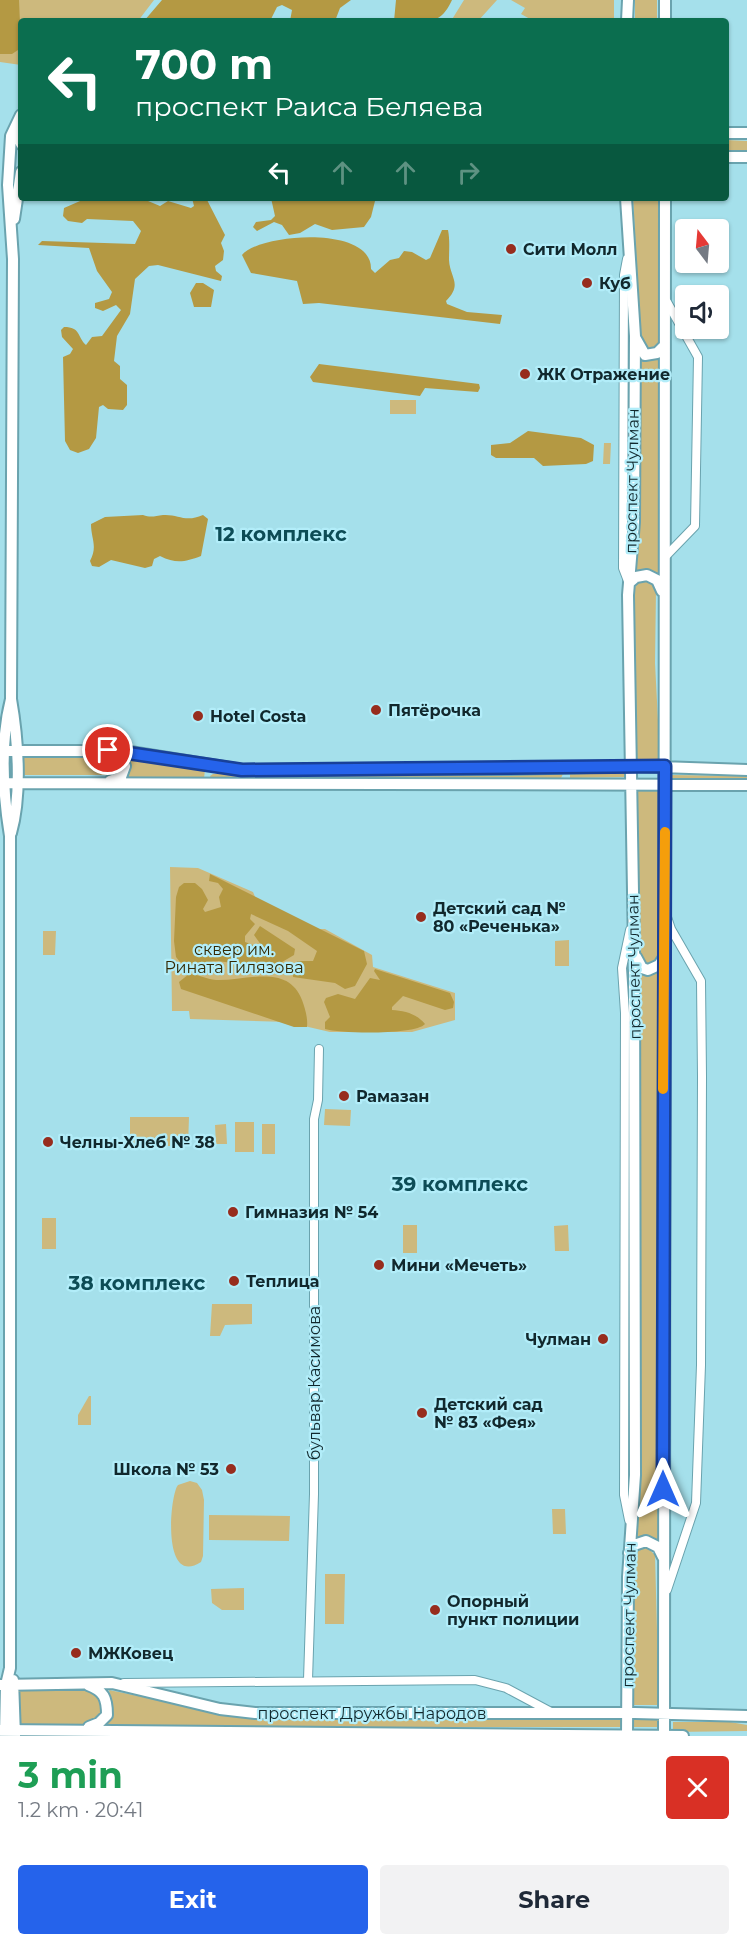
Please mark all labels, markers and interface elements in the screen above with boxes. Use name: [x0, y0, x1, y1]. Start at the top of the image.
text: 700 m: [135, 38, 273, 90]
icon: left: [36, 42, 114, 120]
text: проспект Раиса Беляева: [135, 90, 484, 123]
icon: left: [263, 156, 296, 189]
icon: ahead: [326, 156, 359, 189]
icon: ahead: [389, 156, 422, 189]
icon: right: [452, 156, 485, 189]
north arrow: [675, 219, 729, 273]
map controls: [675, 219, 729, 339]
place label: Сити Молл: [523, 240, 617, 259]
marker: Сити Молл: [504, 242, 518, 256]
place label: Куб: [599, 274, 631, 293]
marker: Куб: [580, 276, 594, 290]
button: sound: [675, 285, 729, 339]
place label: ЖК Отражение: [537, 365, 670, 384]
marker: ЖК Отражение: [518, 367, 532, 381]
street label: проспект Чулман: [621, 408, 643, 554]
district label: 12 комплекс: [215, 522, 347, 546]
place label: Пятёрочка: [388, 701, 481, 720]
marker: Пятёрочка: [369, 703, 383, 717]
place label: Hotel Costa: [210, 707, 306, 726]
marker: Hotel Costa: [191, 709, 205, 723]
pin: [82, 724, 133, 775]
icon: arrive: [91, 733, 124, 766]
street label: проспект Чулман: [623, 894, 645, 1040]
place label: Детский сад № 80 «Реченька»: [433, 899, 566, 936]
marker: Детский сад № 80 «Реченька»: [414, 910, 428, 924]
park label: сквер им. Рината Гилязова: [164, 940, 304, 977]
place label: Рамазан: [356, 1087, 429, 1106]
marker: Рамазан: [337, 1089, 351, 1103]
place label: Челны-Хлеб № 38: [60, 1133, 215, 1152]
marker: Челны-Хлеб № 38: [41, 1135, 55, 1149]
district label: 39 комплекс: [391, 1172, 528, 1196]
place label: Гимназия № 54: [245, 1203, 378, 1222]
marker: Гимназия № 54: [226, 1205, 240, 1219]
place label: Мини «Мечеть»: [391, 1256, 527, 1275]
marker: Мини «Мечеть»: [372, 1258, 386, 1272]
district label: 38 комплекс: [68, 1271, 206, 1295]
place label: Теплица: [246, 1272, 320, 1291]
marker: Теплица: [227, 1274, 241, 1288]
street label: бульвар Касимова: [305, 1306, 324, 1460]
place label: Чулман: [526, 1330, 591, 1349]
marker: Чулман: [596, 1332, 610, 1346]
place label: Детский сад № 83 «Фея»: [434, 1395, 543, 1432]
marker: Детский сад № 83 «Фея»: [415, 1406, 429, 1420]
position arrow: [631, 1457, 695, 1521]
place label: Школа № 53: [113, 1460, 219, 1479]
marker: Школа № 53: [224, 1462, 238, 1476]
street label: проспект Чулман: [618, 1542, 640, 1688]
place label: Опорный пункт полиции: [447, 1592, 579, 1629]
marker: Опорный пункт полиции: [428, 1603, 442, 1617]
place label: МЖКовец: [88, 1644, 173, 1663]
marker: МЖКовец: [69, 1646, 83, 1660]
street label: проспект Дружбы Народов: [258, 1704, 486, 1723]
text: 3 min: [18, 1753, 123, 1797]
button: close: [666, 1756, 729, 1819]
text: 1.2 km · 20:41: [18, 1798, 144, 1822]
button: Exit: [18, 1865, 368, 1934]
button: Share: [380, 1865, 729, 1934]

